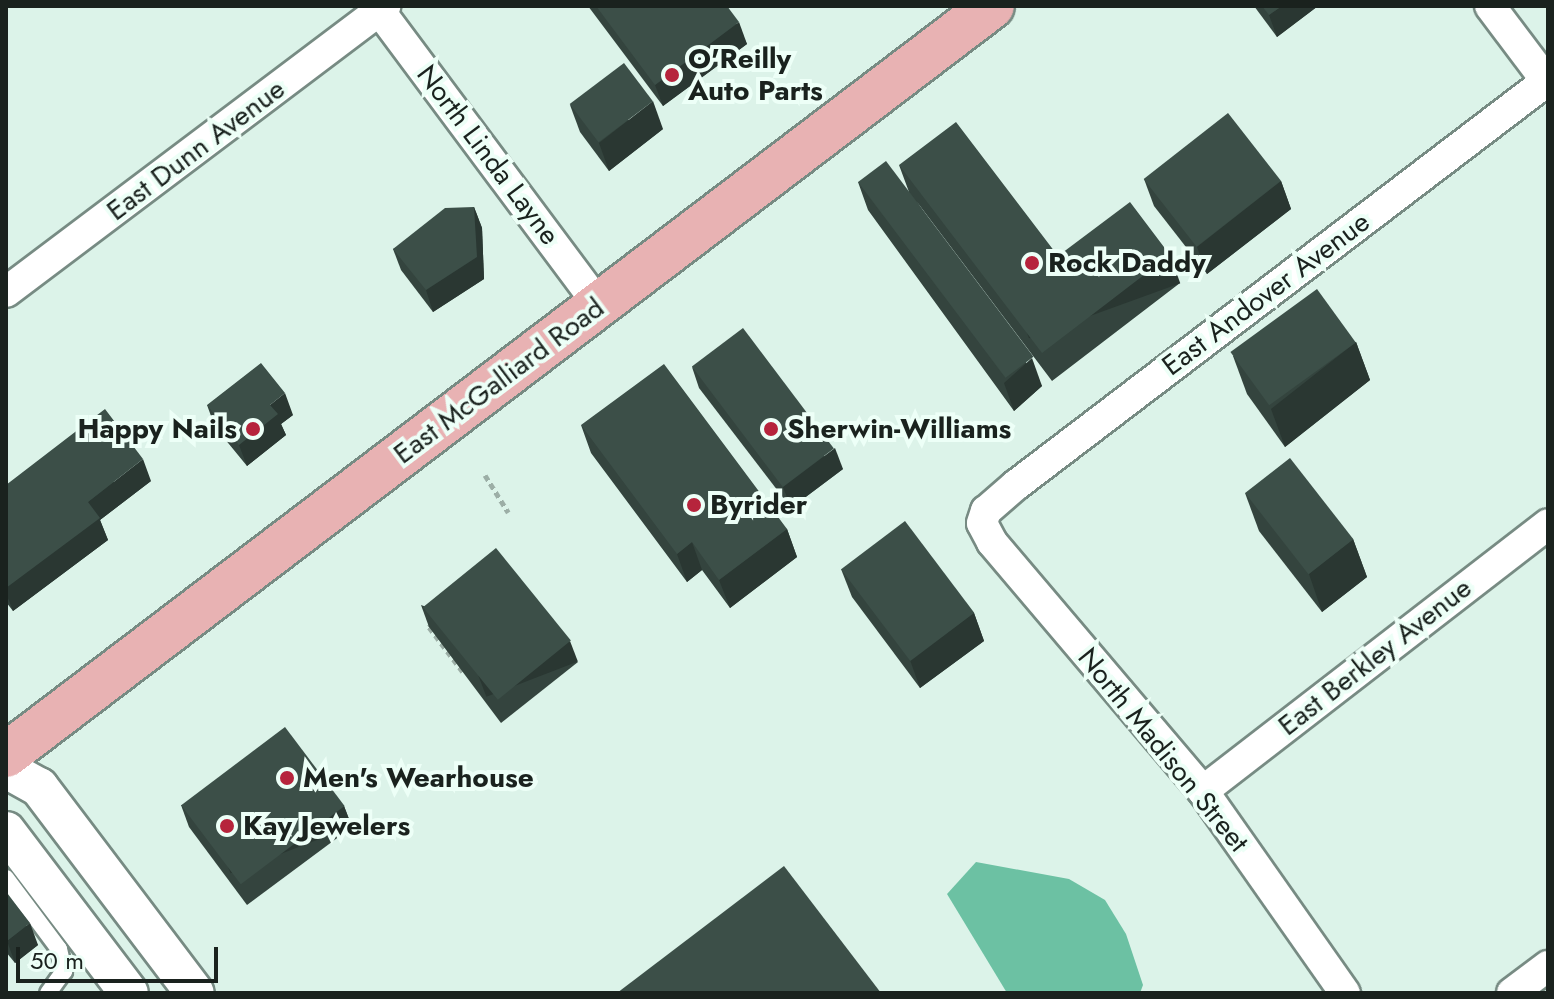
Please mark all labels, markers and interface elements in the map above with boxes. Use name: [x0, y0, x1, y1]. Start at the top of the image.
place label: O'Reilly Auto Parts: [688, 42, 823, 108]
street label: North Linda Layne: [410, 59, 566, 251]
marker: O'Reilly Auto Parts: [663, 66, 681, 84]
street label: East Dunn Avenue: [100, 72, 292, 228]
street label: East Andover Avenue: [1156, 205, 1376, 383]
place label: Rock Daddy: [1048, 246, 1206, 280]
marker: Rock Daddy: [1023, 254, 1041, 272]
street label: East McGalliard Road: [387, 291, 611, 471]
place label: Happy Nails: [77, 412, 237, 446]
place label: Sherwin-Williams: [787, 412, 1011, 446]
marker: Happy Nails: [244, 420, 262, 438]
marker: Sherwin-Williams: [762, 420, 780, 438]
place label: Byrider: [710, 488, 807, 522]
marker: Byrider: [685, 496, 703, 514]
street label: East Berkley Avenue: [1272, 571, 1478, 743]
street label: North Madison Street: [1071, 641, 1255, 859]
place label: Men's Wearhouse: [303, 761, 534, 795]
marker: Men's Wearhouse: [278, 769, 296, 787]
place label: Kay Jewelers: [243, 809, 410, 843]
marker: Kay Jewelers: [218, 817, 236, 835]
scale bar: [20, 931, 222, 981]
text: 50 m: [30, 943, 84, 978]

